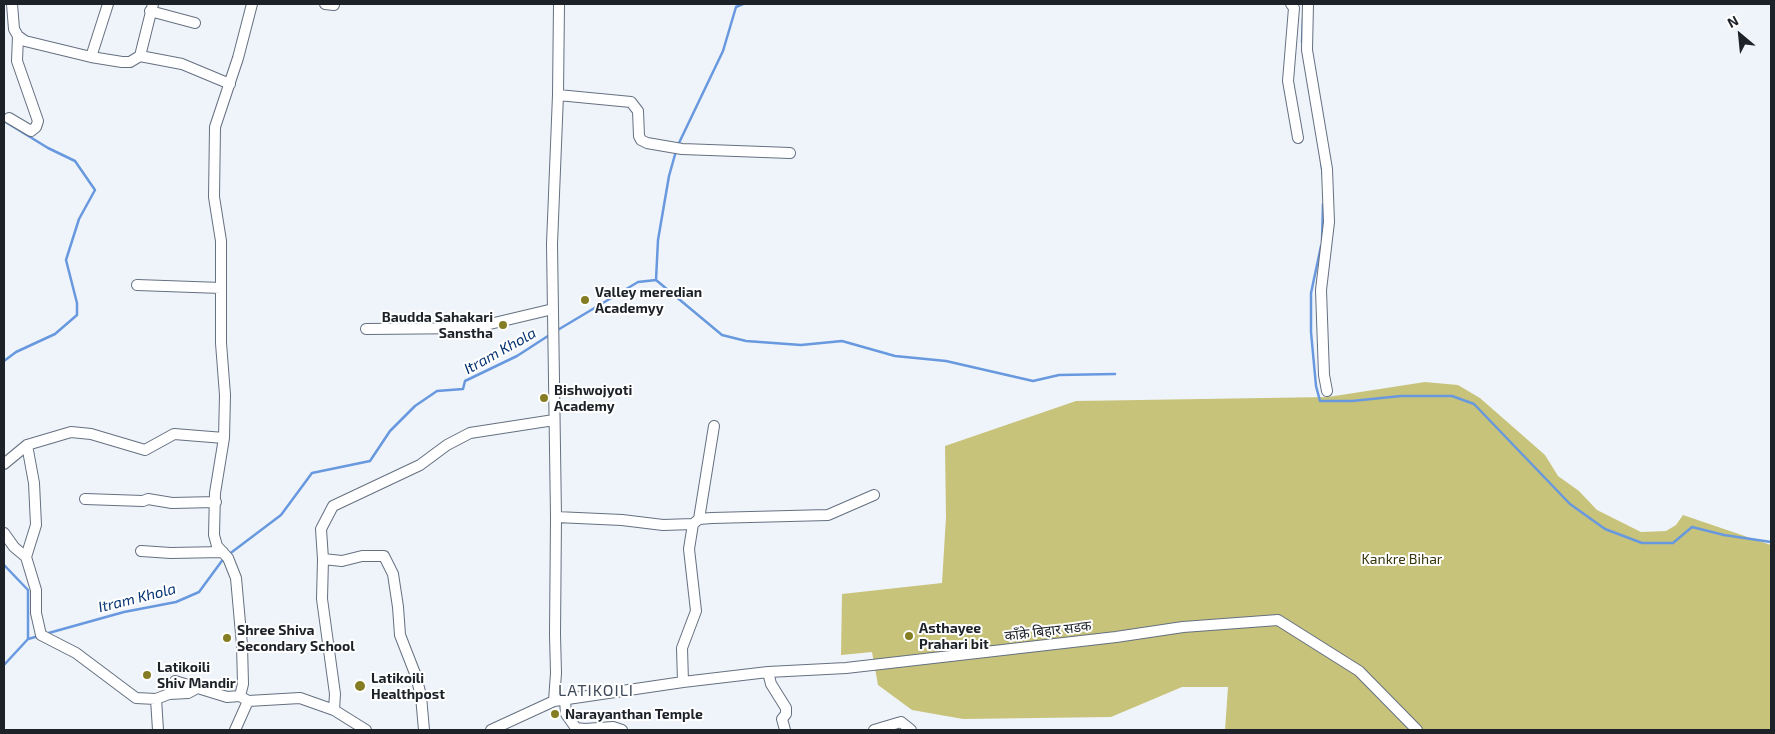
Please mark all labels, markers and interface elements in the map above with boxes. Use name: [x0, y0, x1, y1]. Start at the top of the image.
north arrow: [1715, 10, 1765, 60]
text: N: [1724, 11, 1741, 31]
place label: Valley meredian Academyy: [595, 284, 702, 316]
marker: Valley meredian Academyy: [579, 294, 591, 306]
place label: Baudda Sahakari Sanstha: [382, 309, 493, 342]
marker: Baudda Sahakari Sanstha: [497, 319, 509, 331]
water label: Itram Khola: [461, 324, 539, 378]
place label: Bishwojyoti Academy: [554, 382, 632, 414]
marker: Bishwojyoti Academy: [538, 392, 550, 404]
park label: Kankre Bihar: [1362, 551, 1442, 567]
water label: Itram Khola: [96, 580, 178, 616]
street label: काँक्रे बिहार सडक: [1004, 617, 1092, 645]
place label: Asthayee Prahari bit: [919, 620, 989, 652]
place label: Shree Shiva Secondary School: [237, 622, 355, 654]
marker: Asthayee Prahari bit: [903, 630, 915, 642]
marker: Shree Shiva Secondary School: [221, 632, 233, 644]
place label: Latikoili Shiv Mandir: [157, 659, 236, 692]
marker: Latikoili Shiv Mandir: [141, 669, 153, 681]
place label: Latikoili Healthpost: [371, 670, 445, 702]
marker: Latikoili Healthpost: [353, 679, 367, 693]
district label: LATIKOILI: [557, 681, 635, 701]
place label: Narayanthan Temple: [565, 706, 703, 722]
marker: Narayanthan Temple: [549, 708, 561, 720]

